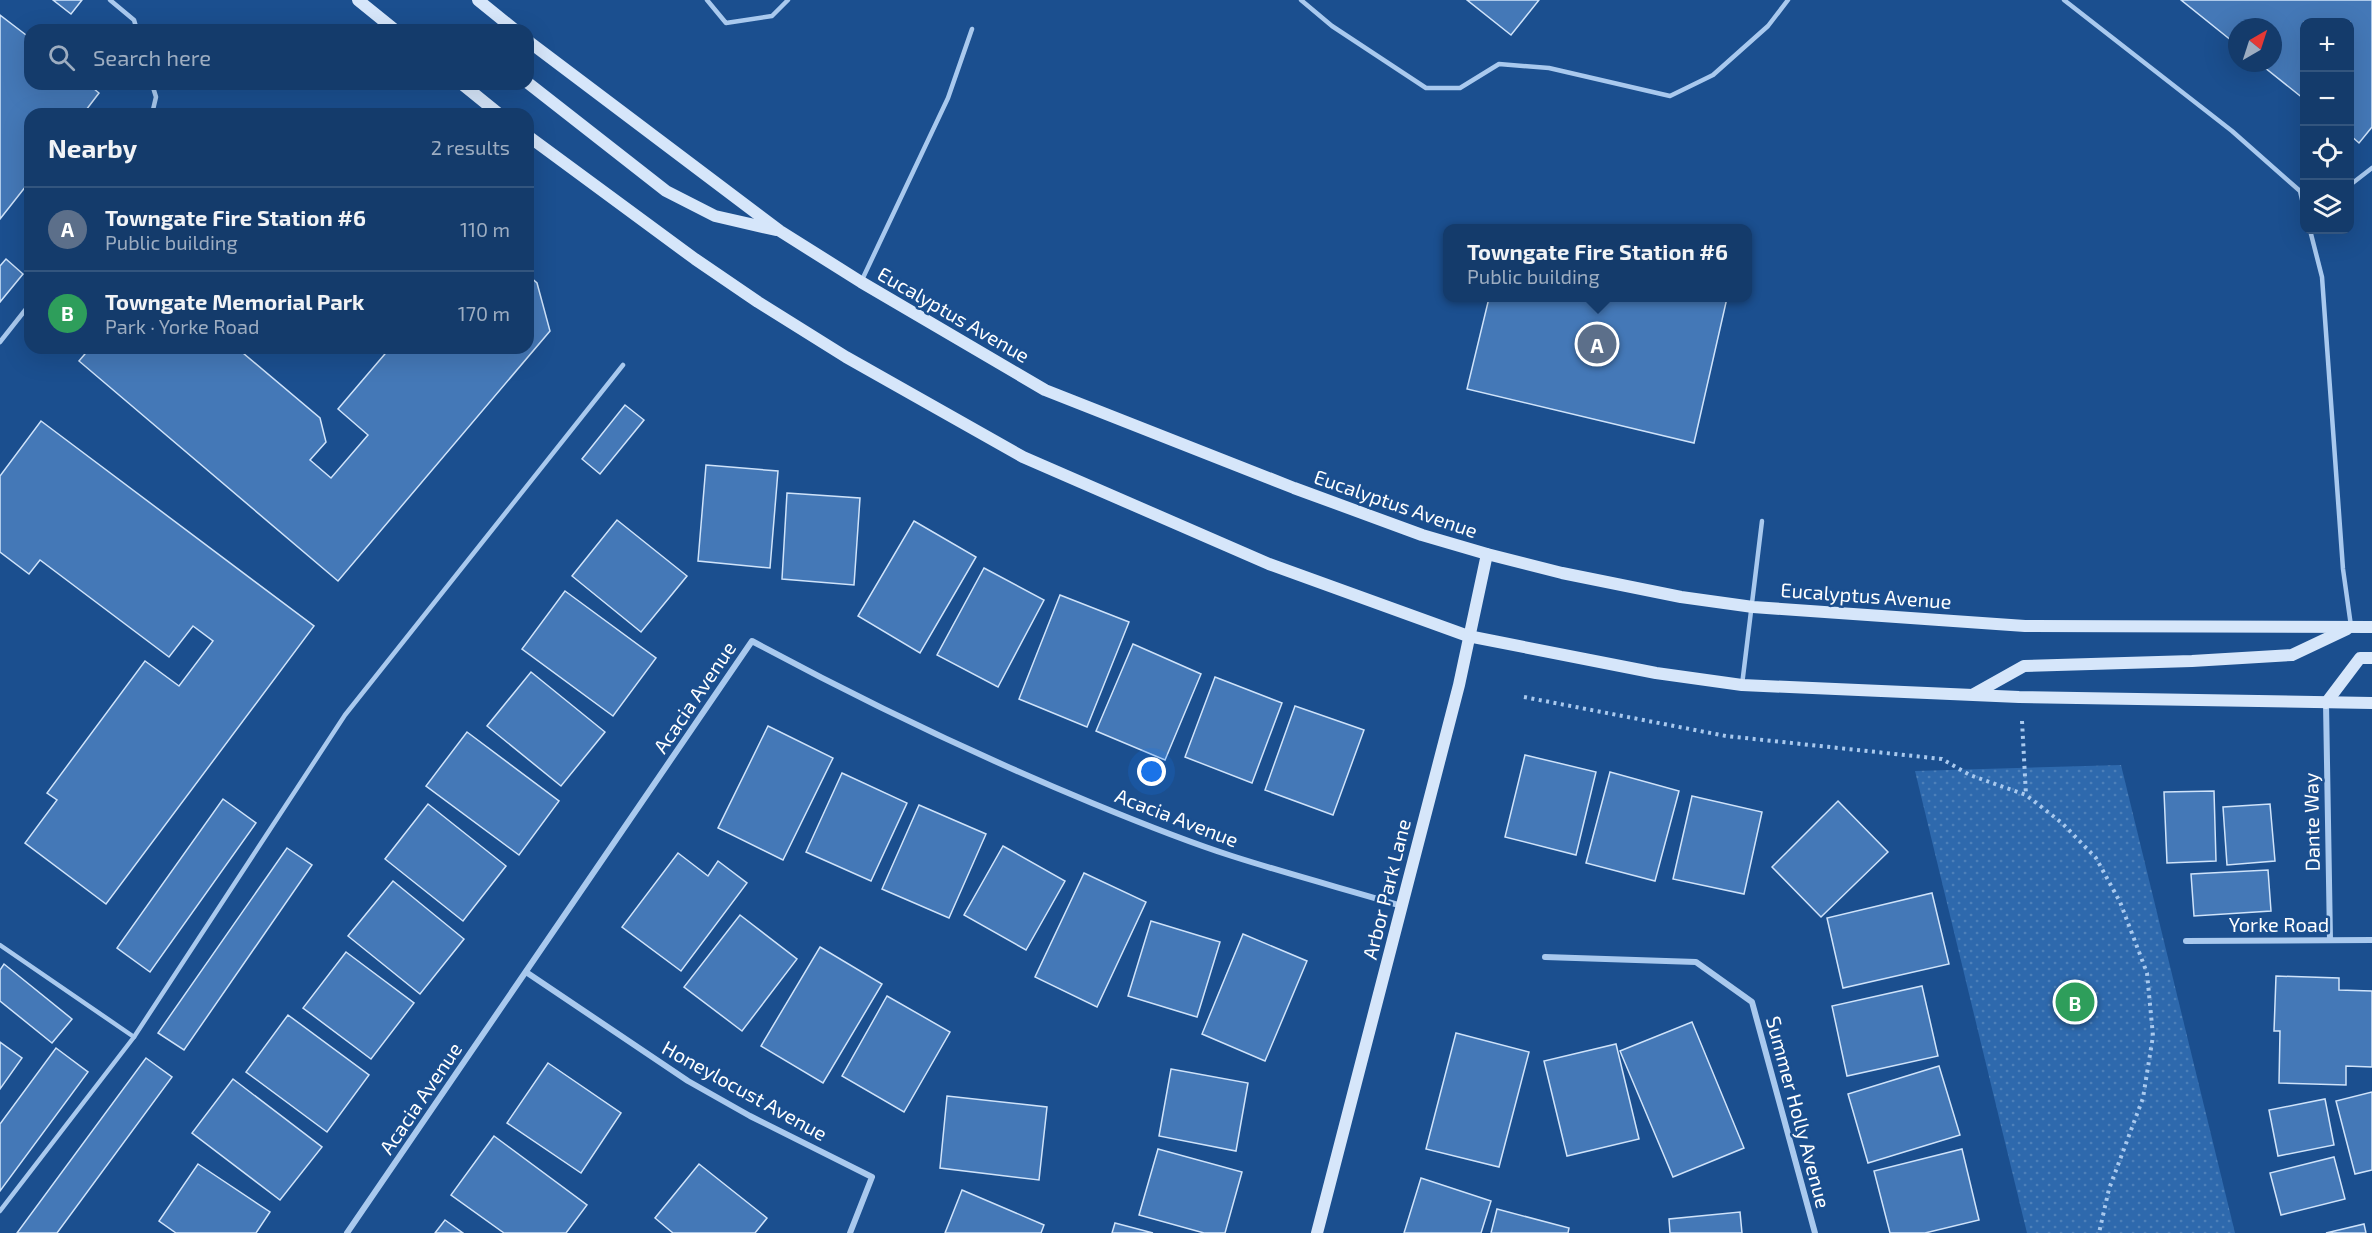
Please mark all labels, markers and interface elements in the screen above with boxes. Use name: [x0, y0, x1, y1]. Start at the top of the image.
north arrow: [2228, 18, 2282, 72]
map controls: [2300, 18, 2354, 234]
button: +: [2300, 18, 2354, 72]
search box: [24, 24, 534, 90]
icon: search: [45, 41, 78, 74]
text: Search here: [93, 44, 211, 70]
button: −: [2300, 72, 2354, 126]
button: locate: [2300, 126, 2354, 180]
text: Nearby: [48, 132, 137, 163]
text: 2 results: [431, 135, 510, 159]
button: layers: [2300, 180, 2354, 234]
text: Towngate Fire Station #6: [105, 204, 366, 230]
text: A: [61, 217, 74, 241]
text: 110 m: [460, 217, 510, 241]
popup: [1443, 224, 1752, 302]
text: Public building: [105, 230, 238, 254]
text: Towngate Fire Station #6: [1467, 238, 1728, 264]
street label: Eucalyptus Avenue: [874, 261, 1034, 367]
text: Public building: [1467, 264, 1600, 288]
text: Towngate Memorial Park: [105, 288, 364, 314]
text: B: [61, 301, 74, 325]
text: 170 m: [458, 301, 510, 325]
text: Park · Yorke Road: [105, 314, 259, 338]
pin: A: [1578, 322, 1616, 366]
street label: Eucalyptus Avenue: [1311, 464, 1481, 542]
street label: Eucalyptus Avenue: [1780, 577, 1952, 613]
street label: Acacia Avenue: [648, 636, 740, 758]
your location: [1137, 757, 1166, 786]
street label: Dante Way: [2298, 772, 2324, 872]
street label: Acacia Avenue: [1112, 783, 1242, 851]
street label: Arbor Park Lane: [1357, 816, 1415, 962]
street label: Yorke Road: [2229, 912, 2329, 936]
pin: B: [2056, 980, 2094, 1024]
street label: Summer Holly Avenue: [1762, 1013, 1836, 1211]
street label: Honeylocust Avenue: [658, 1035, 832, 1145]
street label: Acacia Avenue: [374, 1037, 466, 1159]

